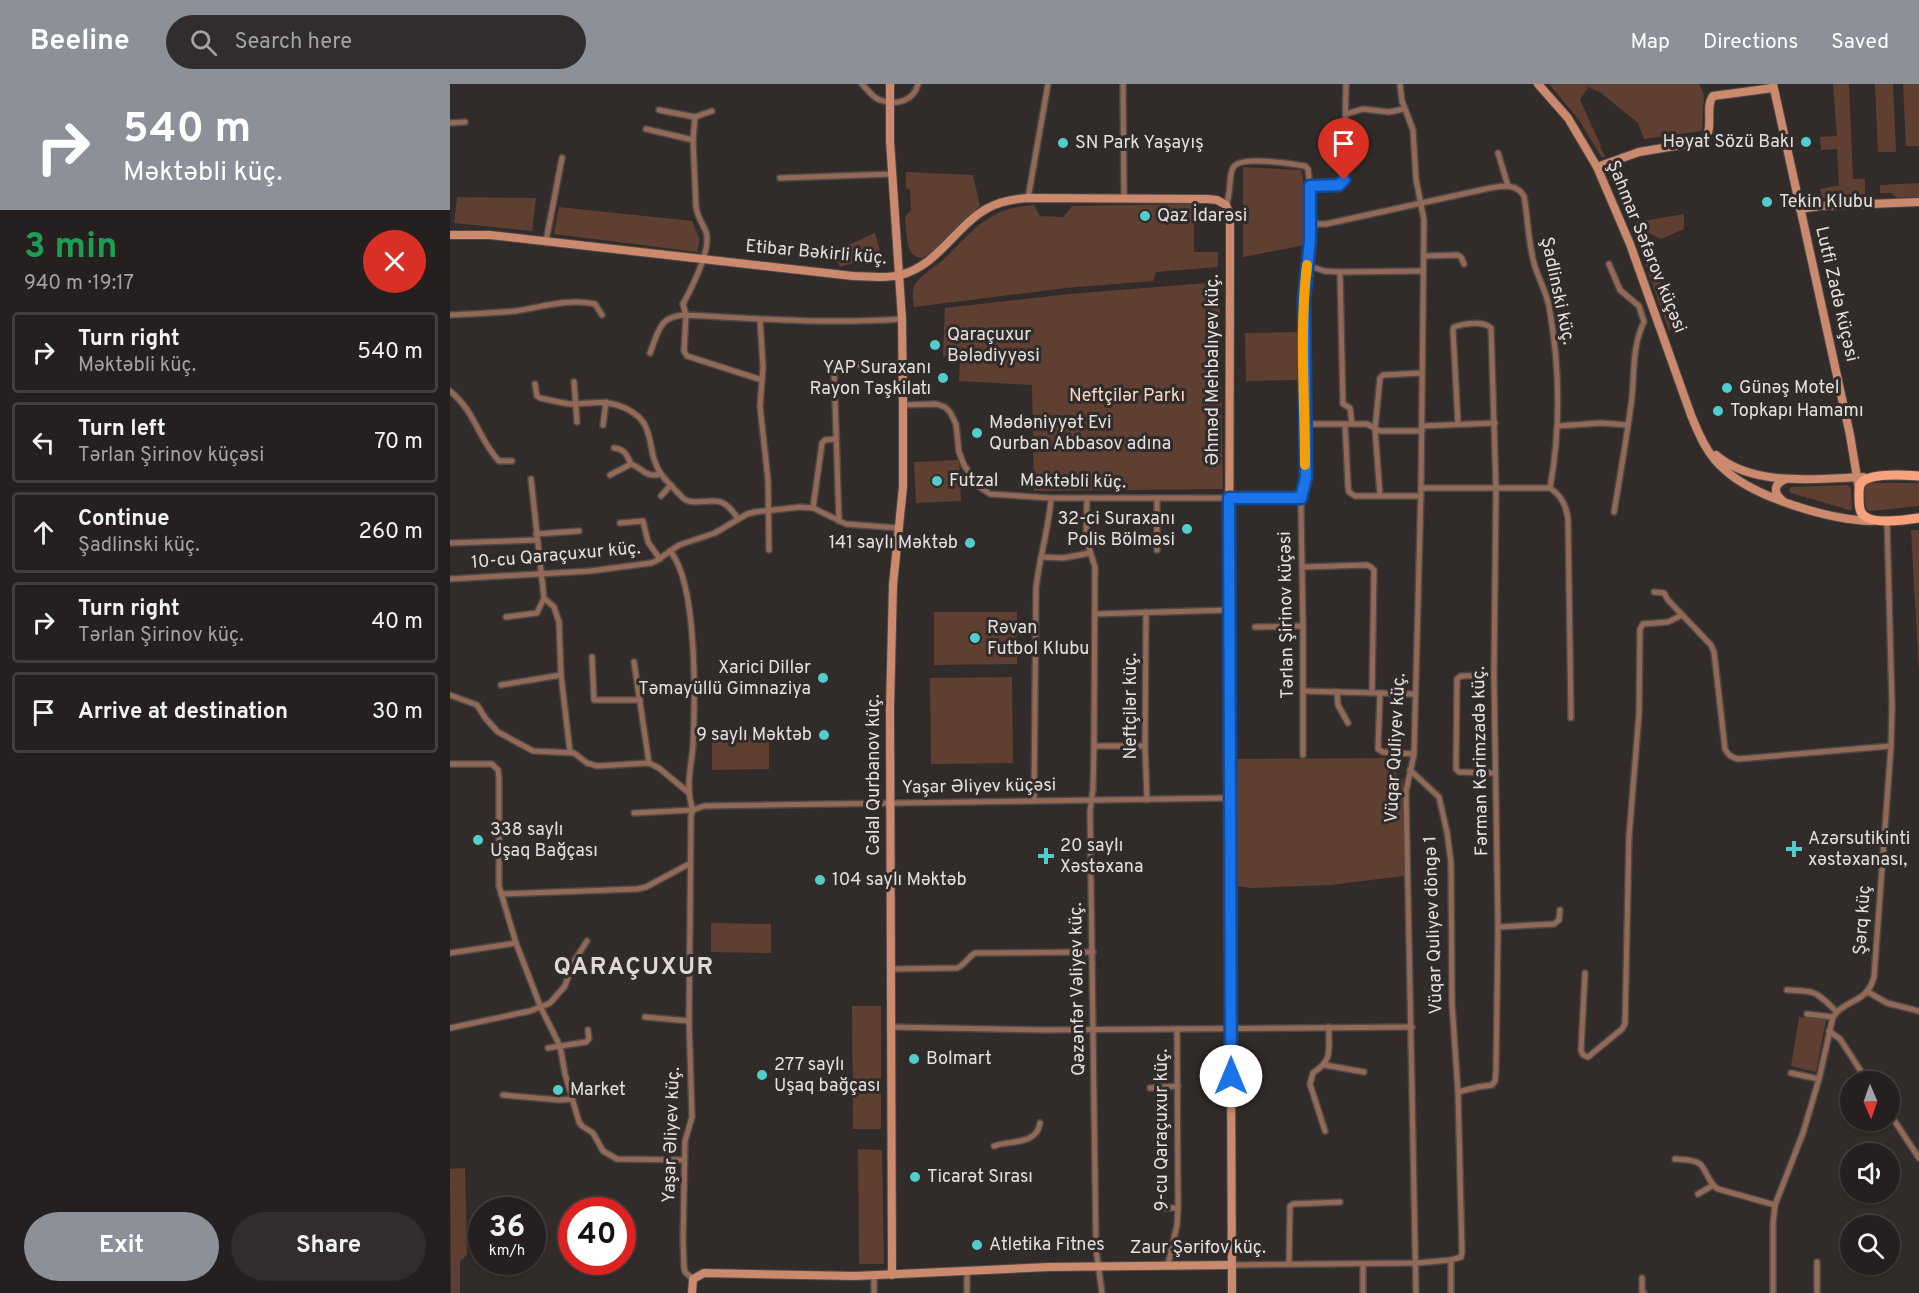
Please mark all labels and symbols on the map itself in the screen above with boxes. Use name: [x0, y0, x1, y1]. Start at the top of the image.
pin: [1318, 118, 1369, 180]
place label: Həyat Sözü Bakı: [1663, 131, 1794, 154]
place label: SN Park Yaşayış: [1075, 132, 1204, 155]
marker: Həyat Sözü Bakı: [1799, 135, 1813, 149]
marker: SN Park Yaşayış: [1056, 136, 1070, 150]
street label: Şahmar Səfərov küçəsi: [1601, 157, 1691, 337]
place label: Tekin Klubu: [1779, 191, 1873, 214]
marker: Tekin Klubu: [1760, 195, 1774, 209]
place label: Qaz İdarəsi: [1157, 203, 1247, 228]
marker: Qaz İdarəsi: [1138, 209, 1152, 223]
street label: Lutfi Zadə küçəsi: [1809, 224, 1863, 364]
street label: Etibar Bəkirli küç.: [744, 235, 888, 271]
street label: Şadlinski küç.: [1534, 235, 1580, 347]
street label: Əhməd Mehbalıyev küç.: [1202, 274, 1225, 466]
place label: Qaraçuxur Bələdiyyəsi: [947, 324, 1040, 368]
marker: Qaraçuxur Bələdiyyəsi: [928, 338, 942, 352]
place label: YAP Suraxanı Rayon Təşkilatı: [809, 357, 931, 401]
marker: YAP Suraxanı Rayon Təşkilatı: [936, 371, 950, 385]
place label: Günəş Motel: [1739, 377, 1839, 400]
marker: Günəş Motel: [1720, 381, 1734, 395]
park label: Neftçilər Parkı: [1069, 385, 1185, 408]
place label: Topkapı Hamamı: [1730, 400, 1864, 423]
marker: Topkapı Hamamı: [1711, 404, 1725, 418]
place label: Mədəniyyət Evi Qurban Abbasov adına: [989, 412, 1171, 456]
marker: Mədəniyyət Evi Qurban Abbasov adına: [970, 426, 984, 440]
place label: Futzal: [949, 470, 999, 493]
street label: Məktəbli küç.: [1020, 470, 1126, 494]
marker: Futzal: [930, 474, 944, 488]
place label: 32-ci Suraxanı Polis Bölməsi: [1057, 508, 1175, 552]
marker: 32-ci Suraxanı Polis Bölməsi: [1180, 522, 1194, 536]
street label: Tərlan Şirinov küçəsi: [1274, 531, 1300, 699]
place label: 141 saylı Məktəb: [829, 532, 958, 555]
marker: 141 saylı Məktəb: [963, 536, 977, 550]
street label: 10-cu Qaraçuxur küç.: [470, 537, 642, 575]
place label: Rəvan Futbol Klubu: [987, 617, 1089, 661]
marker: Rəvan Futbol Klubu: [968, 631, 982, 645]
street label: Neftçilər küç.: [1120, 653, 1143, 759]
place label: Xarici Dillər Təmayüllü Gimnaziya: [638, 657, 811, 701]
street label: Fərman Kərimzadə küç.: [1468, 666, 1494, 856]
marker: Xarici Dillər Təmayüllü Gimnaziya: [816, 671, 830, 685]
street label: Vüqar Quliyev küç.: [1381, 672, 1411, 824]
street label: Cəlal Qurbanov küç.: [863, 694, 886, 856]
place label: 9 saylı Məktəb: [696, 724, 812, 747]
marker: 9 saylı Məktəb: [817, 728, 831, 742]
street label: Yaşar Əliyev küçəsi: [901, 774, 1057, 800]
place label: 338 saylı Uşaq Bağçası: [490, 819, 598, 863]
place label: Azərsutikinti xəstəxanası,: [1808, 828, 1910, 872]
marker: 338 saylı Uşaq Bağçası: [471, 833, 485, 847]
place label: 20 saylı Xəstəxana: [1060, 835, 1144, 879]
street label: Vüqar Quliyev döngə 1: [1419, 835, 1449, 1015]
marker: Azərsutikinti xəstəxanası,: [1785, 840, 1803, 858]
marker: 20 saylı Xəstəxana: [1037, 847, 1055, 865]
place label: 104 saylı Məktəb: [832, 869, 967, 892]
marker: 104 saylı Məktəb: [813, 873, 827, 887]
street label: Şərq küç: [1849, 884, 1877, 956]
street label: Qəzənfər Vəliyev küç.: [1065, 902, 1091, 1076]
district label: QARAÇUXUR: [553, 953, 715, 983]
position arrow: [1199, 1044, 1263, 1108]
place label: Bolmart: [926, 1048, 992, 1071]
street label: 9-cu Qaraçuxur küç.: [1151, 1049, 1174, 1211]
marker: Bolmart: [907, 1052, 921, 1066]
place label: 277 saylı Uşaq bağçası: [774, 1054, 880, 1098]
street label: Yaşar Əliyev küç.: [658, 1066, 686, 1204]
marker: 277 saylı Uşaq bağçası: [755, 1068, 769, 1082]
north arrow: [1840, 1071, 1900, 1131]
place label: Market: [570, 1079, 626, 1102]
marker: Market: [551, 1083, 565, 1097]
place label: Ticarət Sırası: [927, 1166, 1033, 1189]
marker: Ticarət Sırası: [908, 1170, 922, 1184]
speed limit sign: 40: [558, 1197, 636, 1275]
place label: Atletika Fitnes: [989, 1234, 1105, 1257]
street label: Zaur Şərifov küç.: [1130, 1237, 1266, 1260]
marker: Atletika Fitnes: [970, 1238, 984, 1252]

